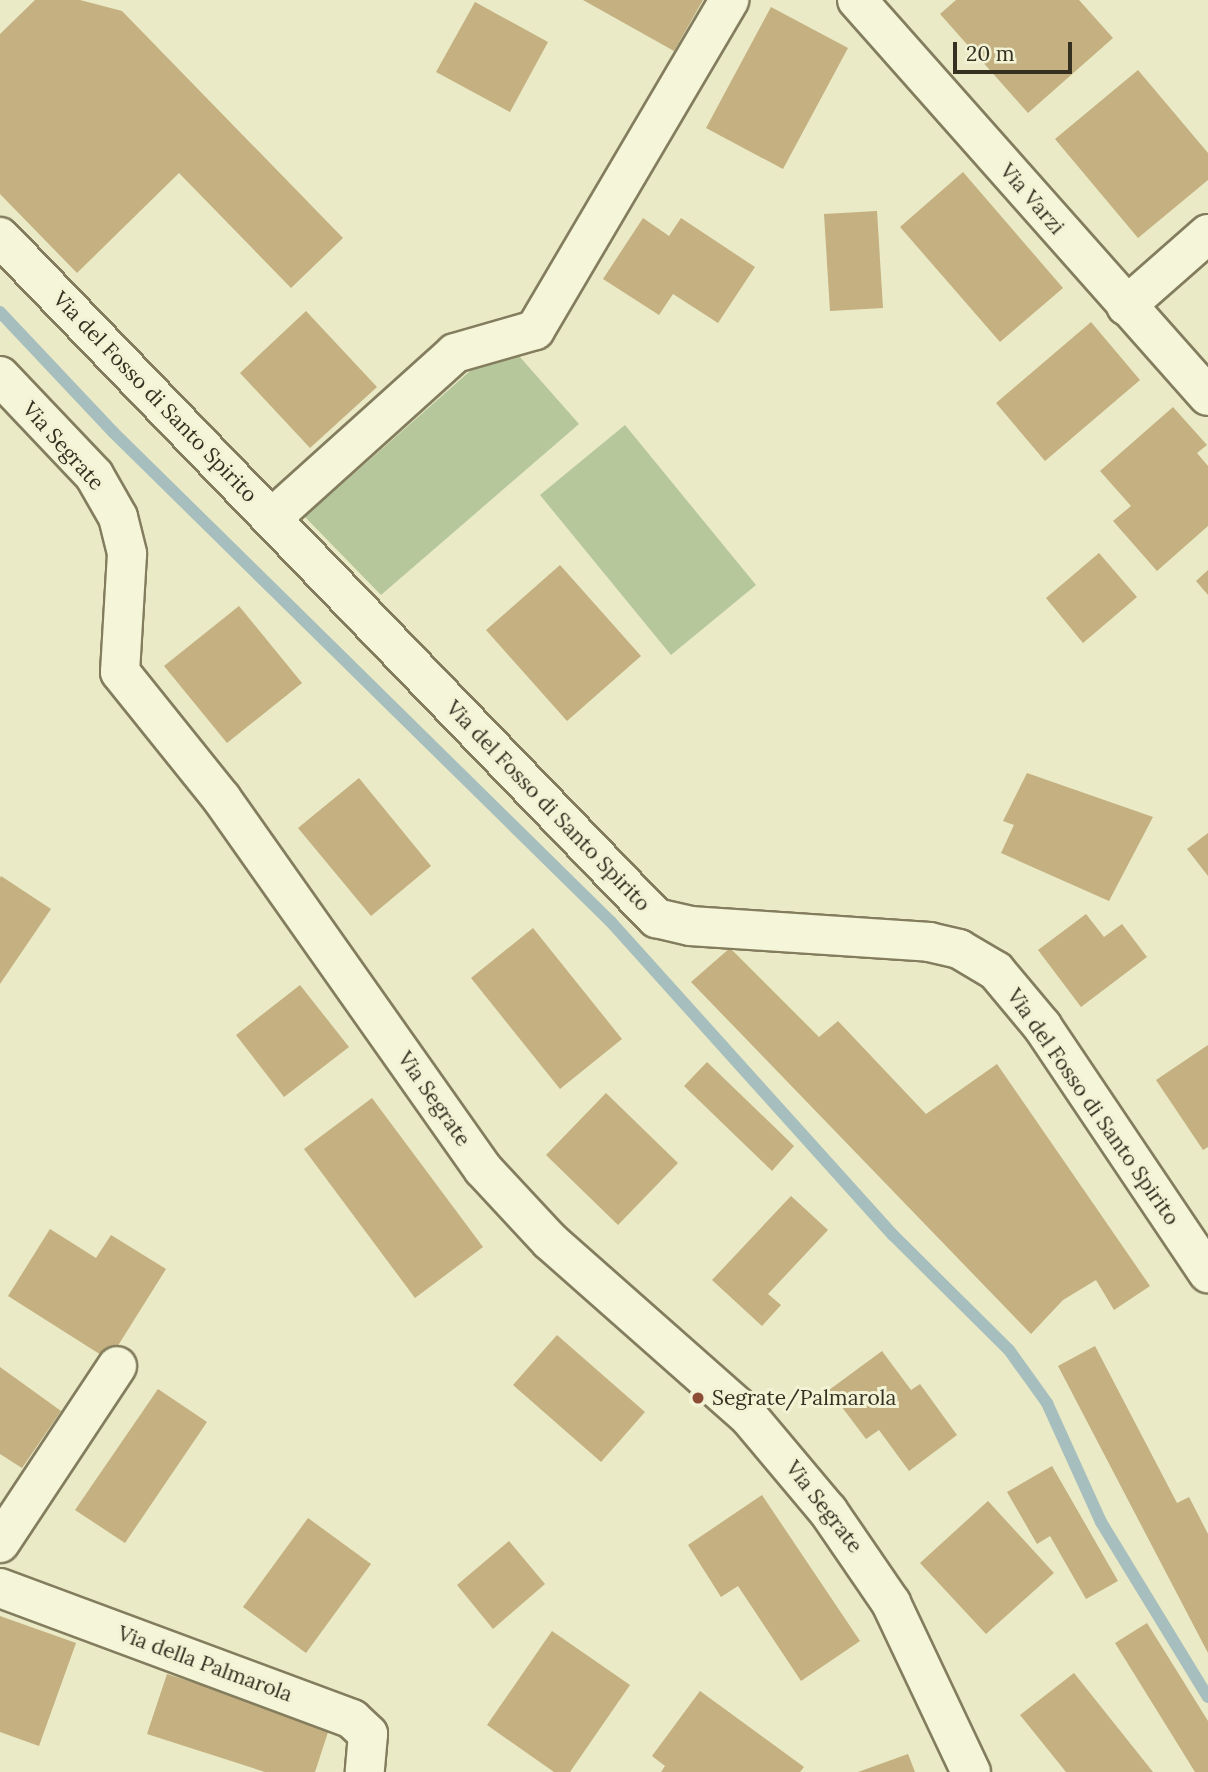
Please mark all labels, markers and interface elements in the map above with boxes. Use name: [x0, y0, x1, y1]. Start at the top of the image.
scale bar: [956, 28, 1075, 72]
text: 20 m: [966, 40, 1015, 67]
street label: Via Varzi: [994, 158, 1070, 240]
street label: Via del Fosso di Santo Spirito: [48, 287, 262, 507]
street label: Via Segrate: [17, 397, 109, 495]
street label: Via del Fosso di Santo Spirito: [441, 696, 655, 916]
street label: Via del Fosso di Santo Spirito: [1002, 984, 1184, 1230]
street label: Via Segrate: [392, 1047, 476, 1151]
place label: Segrate/Palmarola: [712, 1385, 896, 1411]
marker: Segrate/Palmarola: [690, 1390, 706, 1406]
street label: Via Segrate: [780, 1456, 868, 1558]
street label: Via della Palmarola: [114, 1621, 296, 1707]

